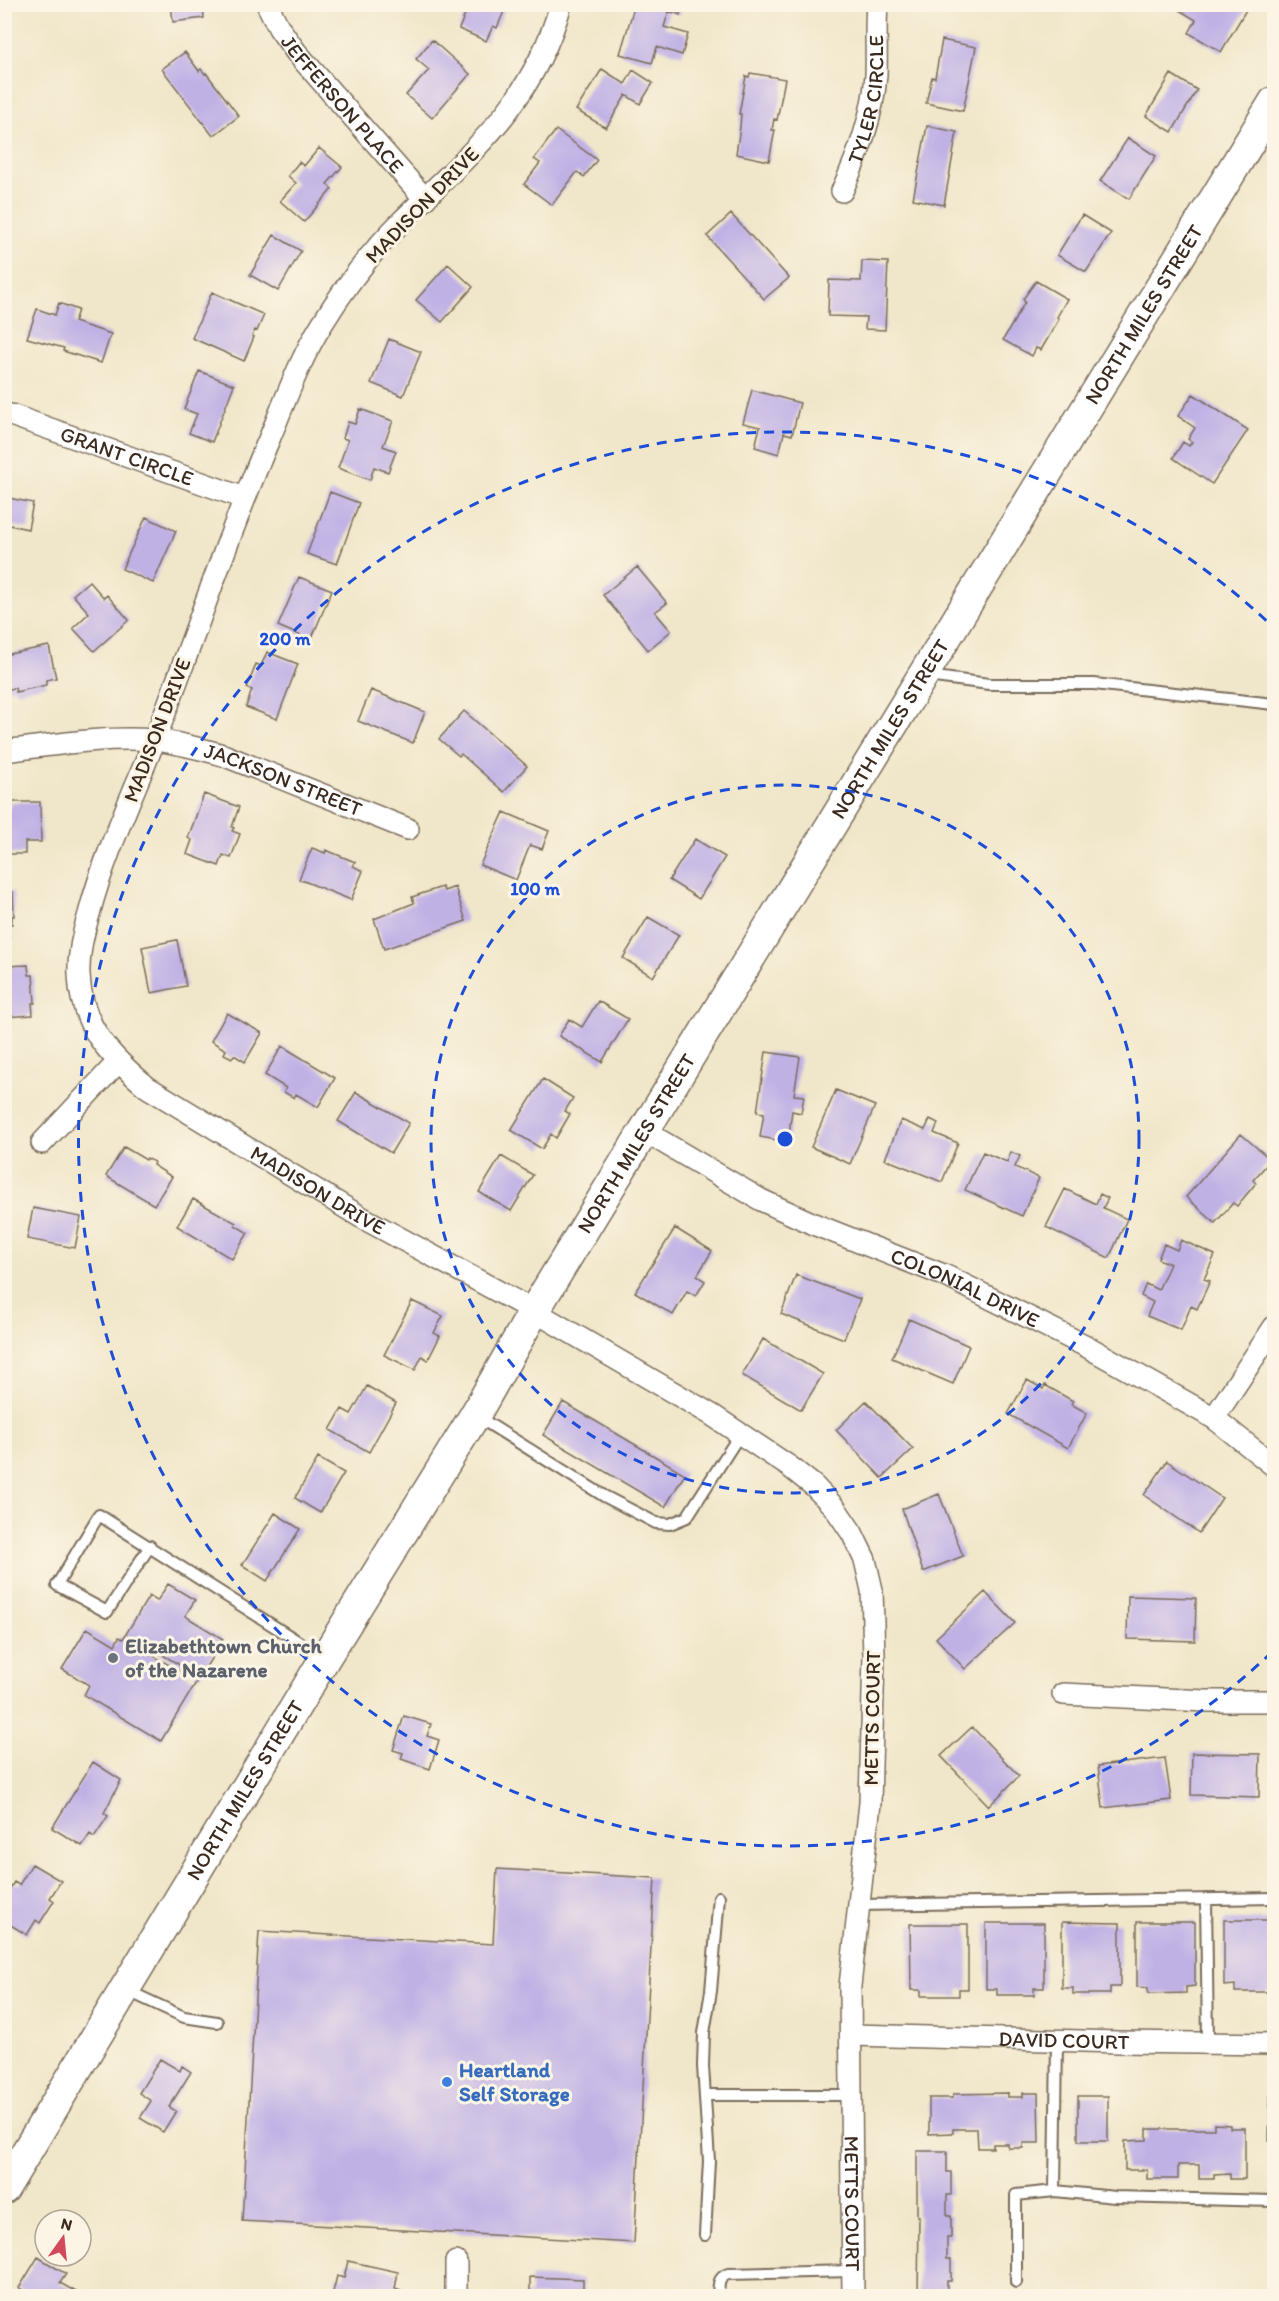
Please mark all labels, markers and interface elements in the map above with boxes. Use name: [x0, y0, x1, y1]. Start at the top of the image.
street label: JEFFERSON PLACE: [276, 30, 410, 178]
street label: TYLER CIRCLE: [842, 35, 888, 167]
street label: MADISON DRIVE: [360, 141, 484, 268]
street label: NORTH MILES STREET: [1079, 220, 1208, 409]
street label: GRANT CIRCLE: [57, 421, 197, 491]
text: 200 m: [260, 628, 311, 650]
street label: NORTH MILES STREET: [825, 634, 954, 823]
street label: MADISON DRIVE: [117, 654, 196, 806]
street label: JACKSON STREET: [201, 737, 366, 821]
text: 100 m: [510, 878, 561, 900]
street label: NORTH MILES STREET: [572, 1049, 701, 1238]
centre of rings: [775, 1129, 795, 1149]
street label: MADISON DRIVE: [246, 1140, 390, 1240]
street label: COLONIAL DRIVE: [887, 1243, 1044, 1333]
place label: Elizabethtown Church of the Nazarene: [125, 1633, 322, 1682]
street label: METTS COURT: [858, 1650, 885, 1786]
marker: Elizabethtown Church of the Nazarene: [106, 1651, 120, 1665]
street label: NORTH MILES STREET: [181, 1695, 309, 1885]
street label: DAVID COURT: [998, 2026, 1130, 2054]
place label: Heartland Self Storage: [459, 2057, 570, 2107]
marker: Heartland Self Storage: [440, 2075, 454, 2089]
street label: METTS COURT: [839, 2135, 866, 2271]
north arrow: [33, 2208, 93, 2268]
text: N: [59, 2213, 74, 2235]

